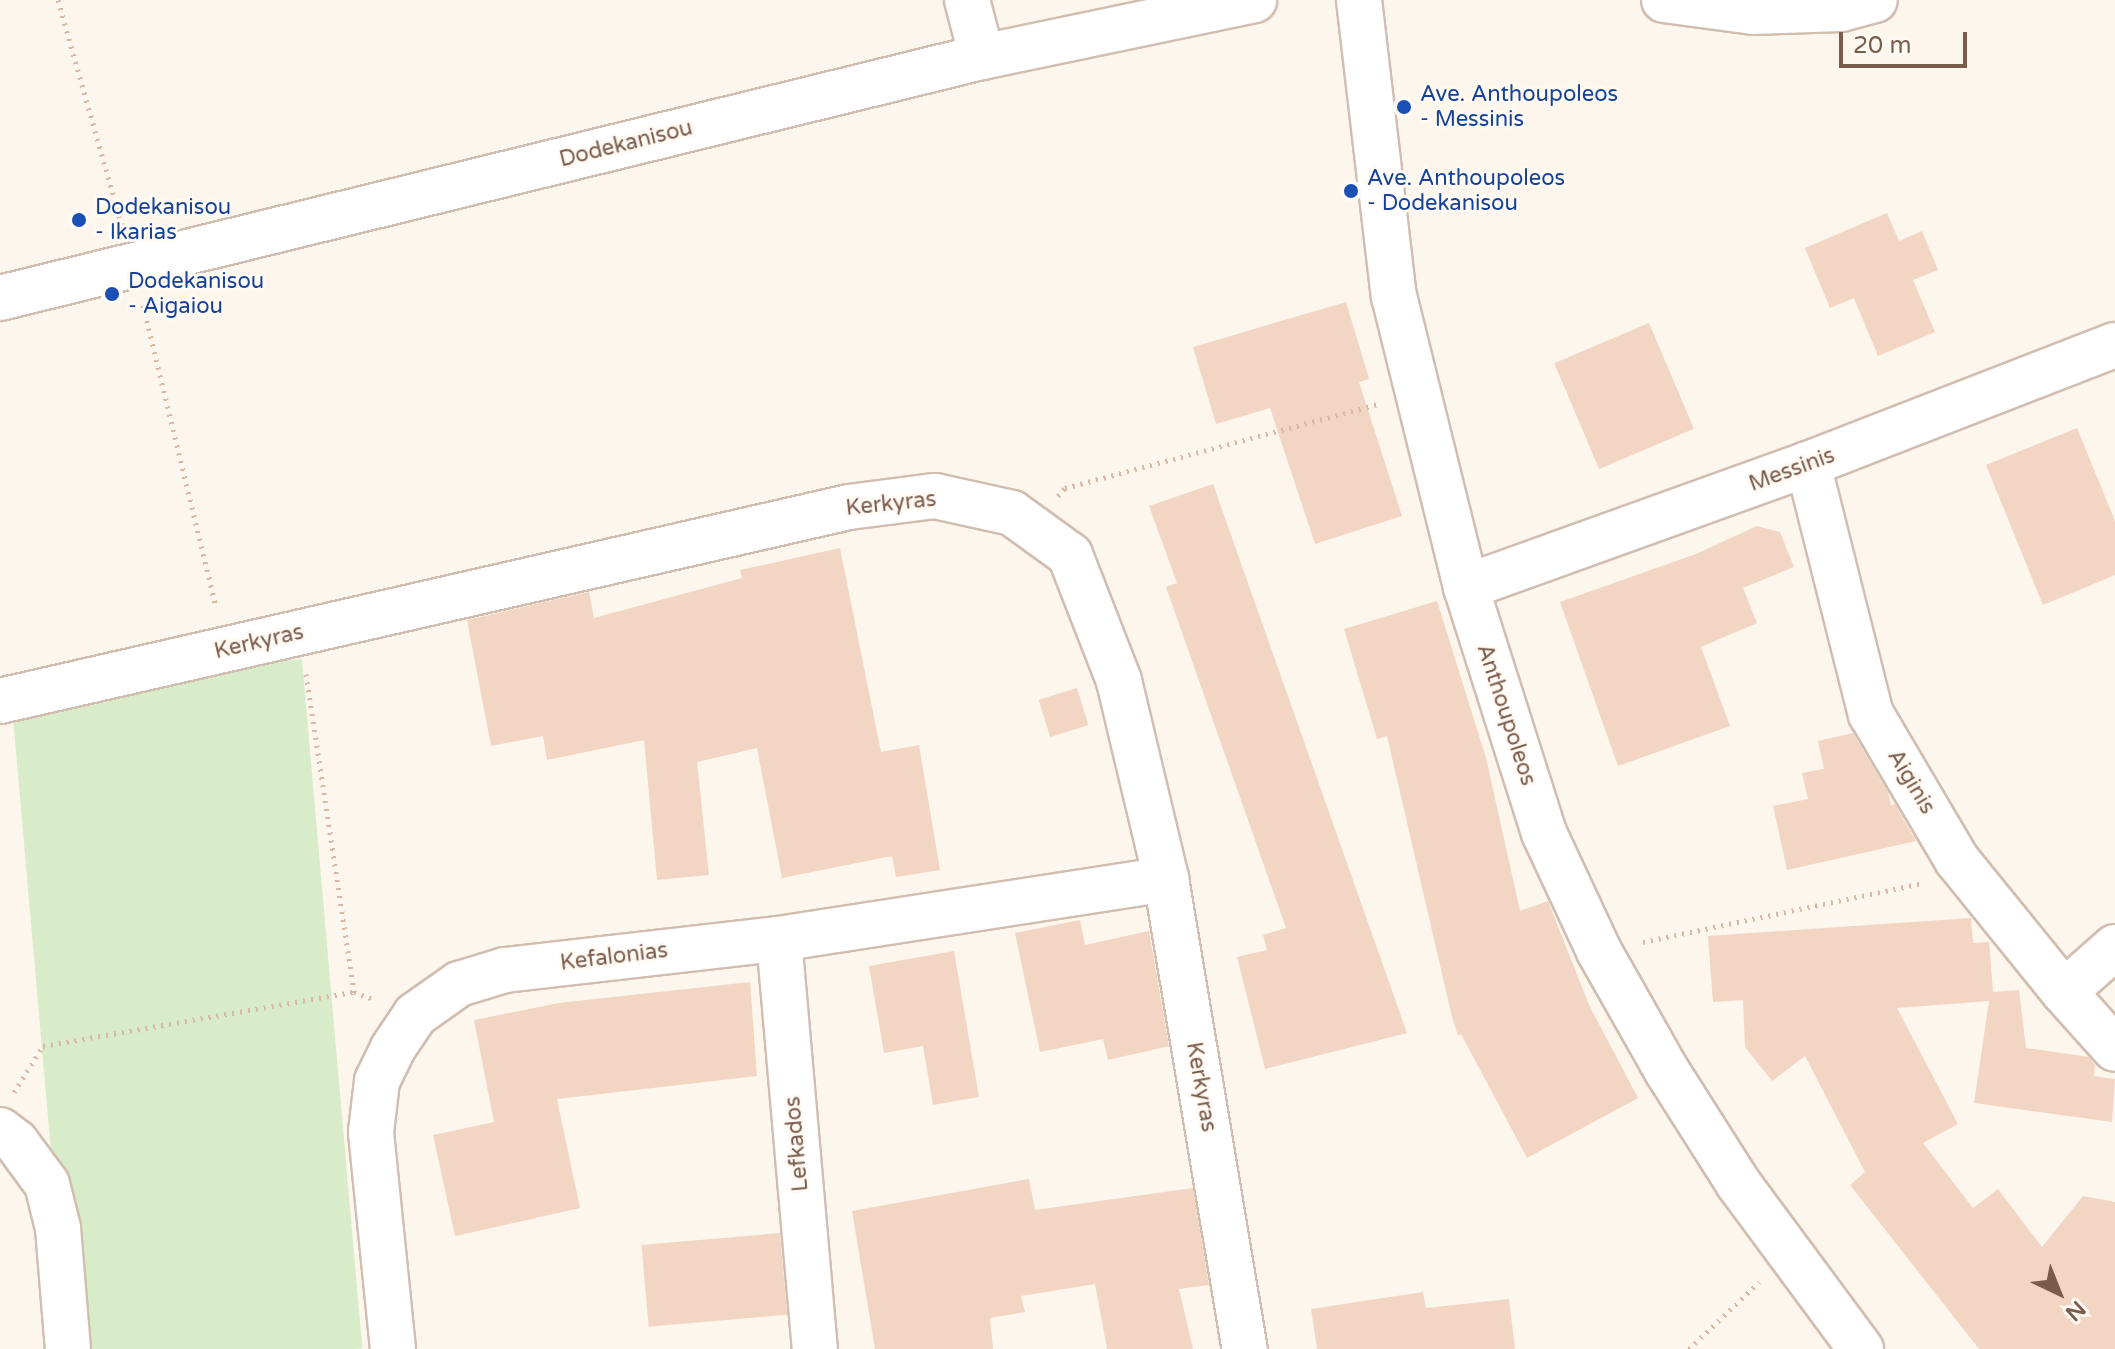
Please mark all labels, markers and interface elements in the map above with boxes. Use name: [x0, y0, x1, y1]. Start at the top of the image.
scale bar: [1843, 16, 1971, 66]
text: 20 m: [1853, 31, 1911, 60]
place label: Ave. Anthoupoleos - Messinis: [1420, 81, 1618, 132]
marker: Ave. Anthoupoleos - Messinis: [1395, 98, 1413, 116]
street label: Dodekanisou: [557, 115, 695, 173]
place label: Ave. Anthoupoleos - Dodekanisou: [1367, 165, 1565, 216]
marker: Ave. Anthoupoleos - Dodekanisou: [1342, 182, 1360, 200]
place label: Dodekanisou - Ikarias: [95, 194, 231, 246]
marker: Dodekanisou - Ikarias: [70, 211, 88, 229]
place label: Dodekanisou - Aigaiou: [128, 268, 264, 320]
marker: Dodekanisou - Aigaiou: [103, 285, 121, 303]
street label: Messinis: [1745, 442, 1839, 498]
street label: Kerkyras: [844, 486, 938, 522]
street label: Kerkyras: [212, 619, 306, 665]
street label: Anthoupoleos: [1471, 641, 1541, 789]
street label: Aiginis: [1882, 745, 1940, 819]
street label: Kefalonias: [559, 937, 669, 977]
street label: Kerkyras: [1180, 1040, 1222, 1134]
street label: Lefkados: [780, 1095, 814, 1193]
north arrow: [2019, 1253, 2099, 1333]
text: N: [2060, 1295, 2091, 1326]

